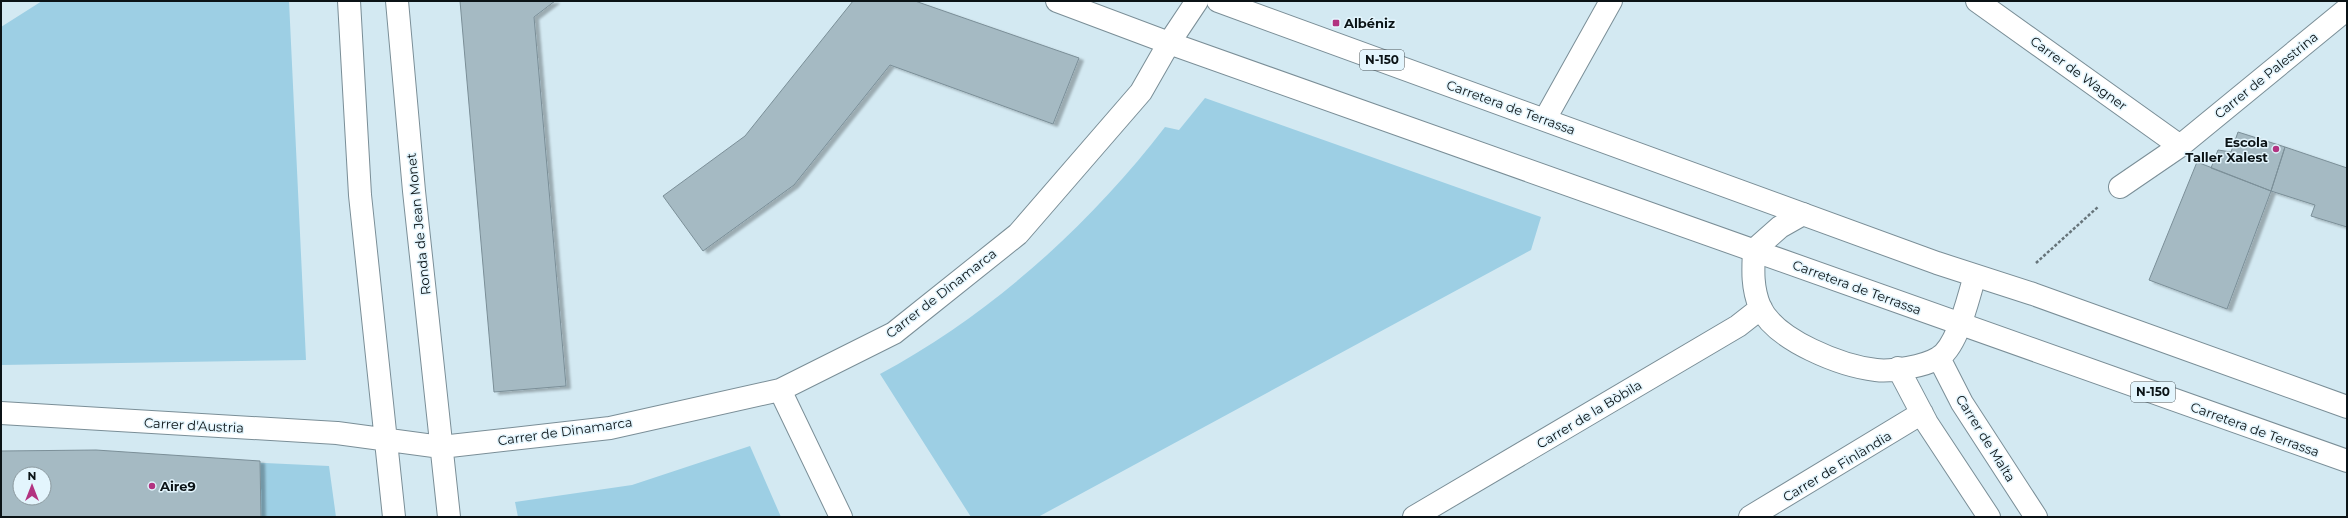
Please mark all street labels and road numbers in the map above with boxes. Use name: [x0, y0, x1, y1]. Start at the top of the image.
street label: Carrer de Palestrina: [2211, 28, 2321, 122]
street label: Carrer de Wagner: [2028, 33, 2130, 113]
road number: N-150: [1360, 50, 1404, 70]
street label: Carretera de Terrassa: [1444, 76, 1578, 138]
street label: Ronda de Jean Monet: [403, 152, 433, 296]
street label: Carrer de Dinamarca: [883, 245, 999, 341]
street label: Carretera de Terrassa: [1790, 256, 1924, 318]
street label: Carrer de la Bòbila: [1534, 376, 1644, 452]
road number: N-150: [2131, 382, 2175, 402]
street label: Carrer de Malta: [1953, 392, 2019, 484]
street label: Carretera de Terrassa: [2188, 398, 2322, 460]
street label: Carrer d'Austria: [144, 414, 244, 436]
street label: Carrer de Dinamarca: [497, 414, 633, 448]
street label: Carrer de Finlàndia: [1780, 427, 1894, 505]

